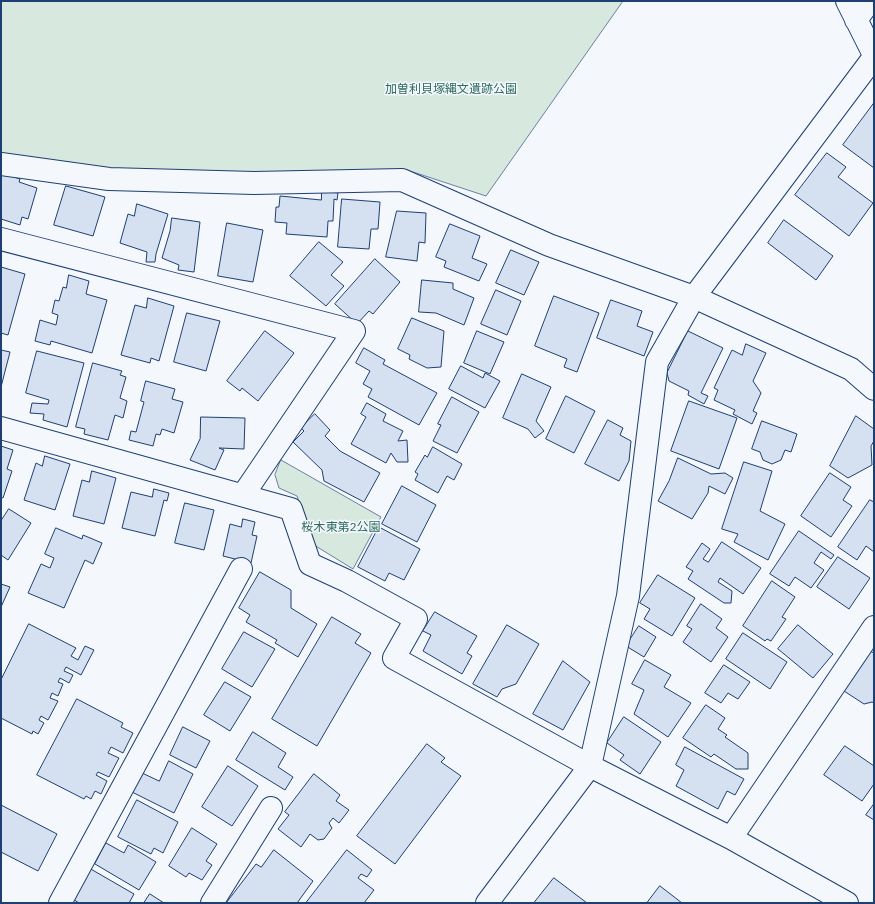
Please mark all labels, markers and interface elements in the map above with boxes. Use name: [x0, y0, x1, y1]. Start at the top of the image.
park label: 加曽利貝塚縄文遺跡公園: [385, 83, 517, 97]
park label: 桜木東第2公園: [301, 521, 381, 535]

